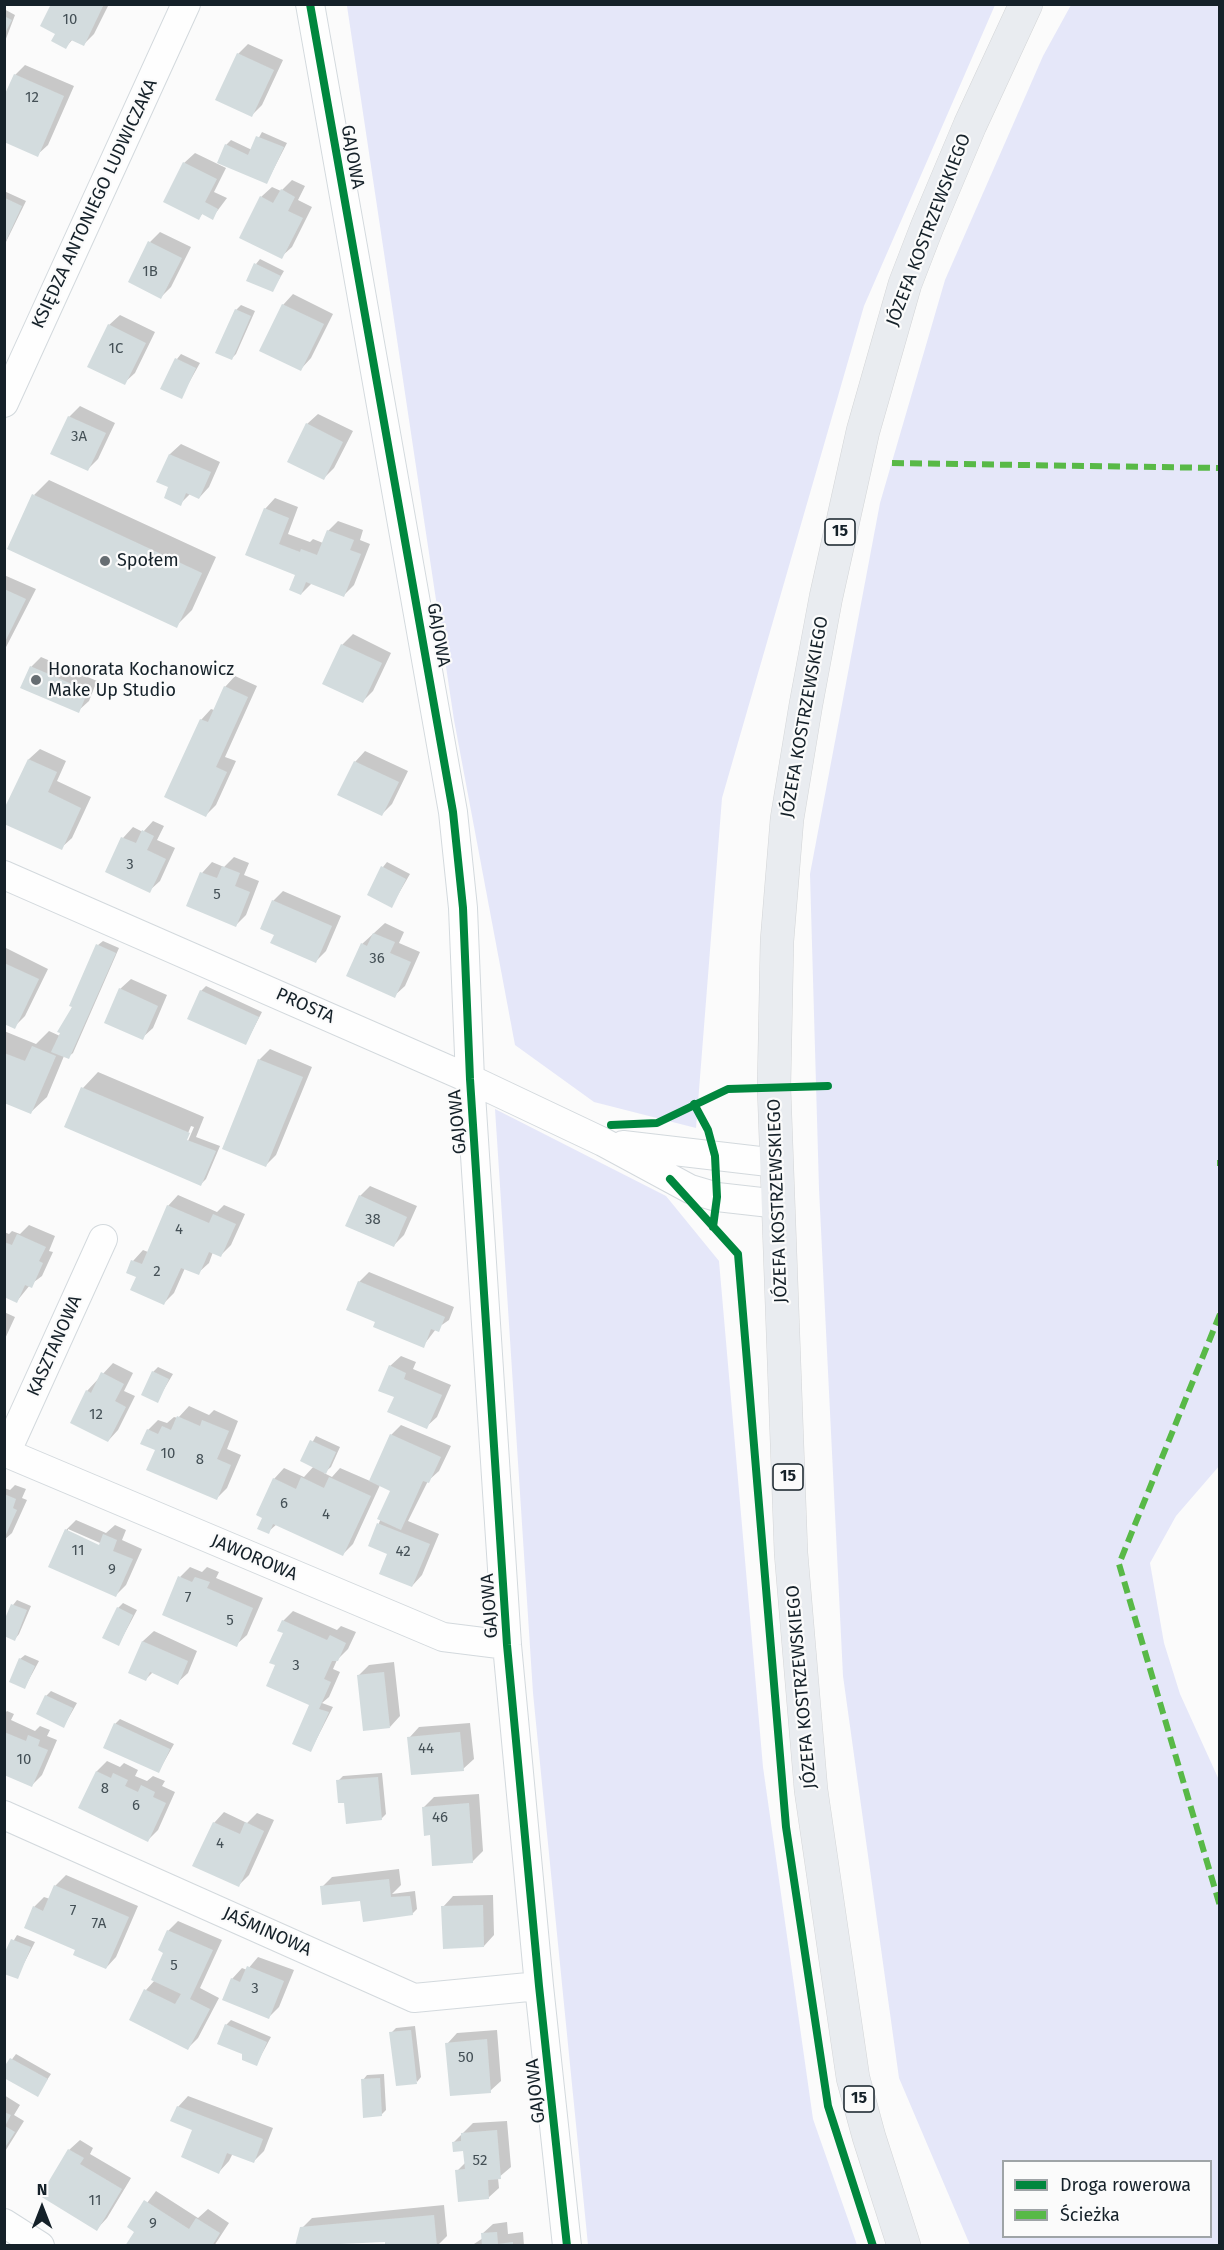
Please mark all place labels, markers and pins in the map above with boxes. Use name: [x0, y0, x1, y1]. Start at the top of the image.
place label: Społem: [117, 550, 179, 572]
marker: Społem: [98, 554, 112, 568]
place label: Honorata Kochanowicz Make Up Studio: [48, 659, 234, 702]
marker: Honorata Kochanowicz Make Up Studio: [29, 673, 43, 687]

